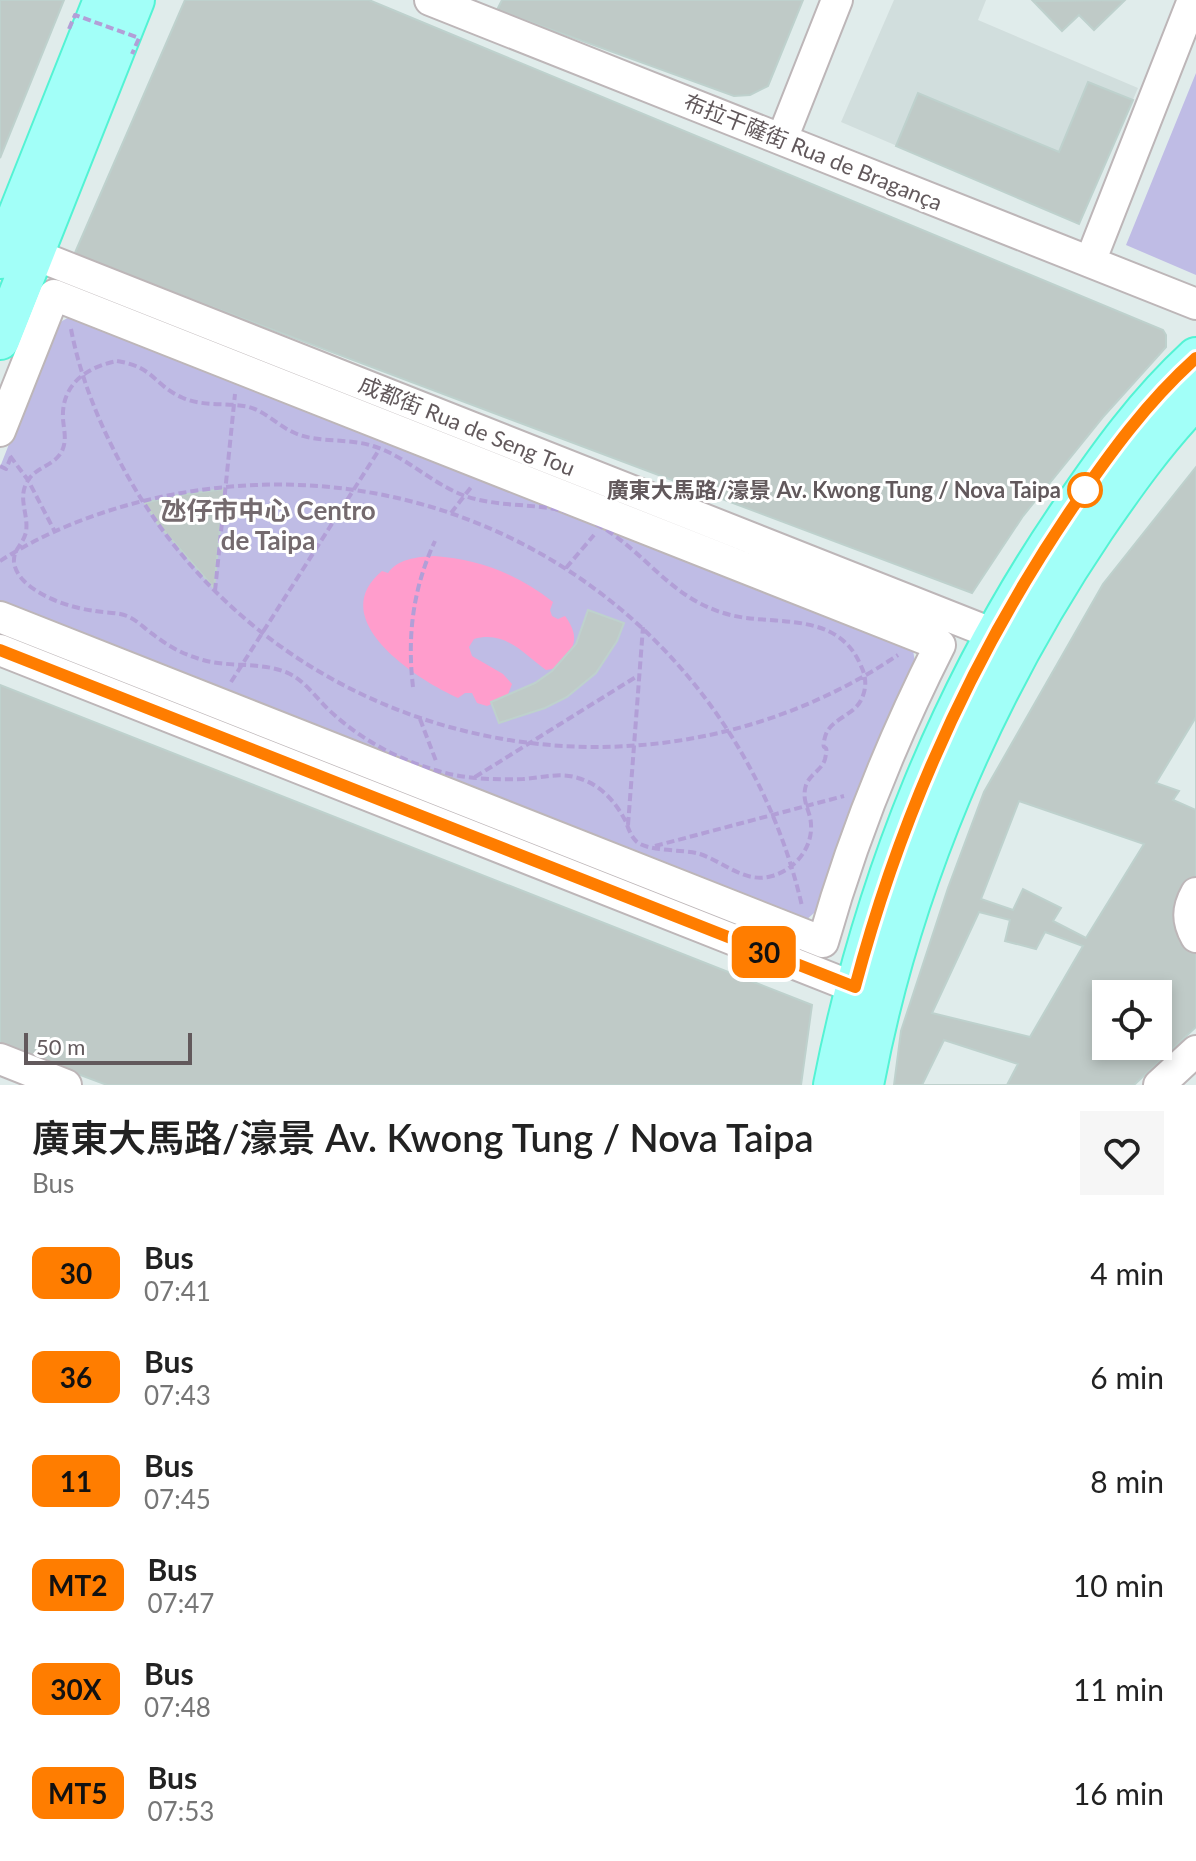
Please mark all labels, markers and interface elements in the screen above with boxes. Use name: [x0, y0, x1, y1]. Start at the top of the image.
street label: 布拉干薩街 Rua de Bragança: [680, 87, 946, 216]
street label: 成都街 Rua de Seng Tou: [355, 370, 579, 481]
marker: 廣東大馬路/濠景 Av. Kwong Tung / Nova Taipa: [1068, 473, 1102, 507]
place label: 廣東大馬路/濠景 Av. Kwong Tung / Nova Taipa: [607, 476, 1061, 503]
district label: 氹仔市中心 Centro de Taipa: [160, 494, 376, 556]
line badge: 30: [728, 926, 800, 978]
text: 30: [748, 935, 780, 969]
map controls: [1092, 980, 1172, 1060]
button: locate: [1092, 980, 1172, 1060]
scale bar: [24, 1029, 192, 1065]
text: 50 m: [36, 1033, 85, 1060]
button: heart: [1080, 1111, 1164, 1195]
text: 廣東大馬路/濠景 Av. Kwong Tung / Nova Taipa: [32, 1114, 814, 1160]
text: Bus: [32, 1167, 74, 1199]
text: Bus: [144, 1239, 194, 1275]
text: 4 min: [1090, 1255, 1164, 1291]
text: 30: [60, 1256, 92, 1290]
text: 07:41: [144, 1275, 211, 1307]
text: Bus: [144, 1343, 194, 1379]
text: 6 min: [1090, 1359, 1164, 1395]
text: 36: [60, 1360, 92, 1394]
text: 07:43: [144, 1379, 211, 1411]
text: Bus: [144, 1447, 194, 1483]
text: 8 min: [1090, 1463, 1164, 1499]
text: 11: [60, 1464, 92, 1498]
text: 07:45: [144, 1483, 211, 1515]
text: Bus: [148, 1551, 197, 1587]
text: 10 min: [1073, 1567, 1164, 1603]
text: MT2: [48, 1568, 108, 1602]
text: 07:47: [148, 1587, 214, 1619]
text: Bus: [144, 1655, 194, 1691]
text: 11 min: [1073, 1671, 1164, 1707]
text: 30X: [50, 1672, 102, 1706]
text: 07:48: [144, 1691, 211, 1723]
text: Bus: [148, 1759, 197, 1795]
text: 16 min: [1073, 1775, 1164, 1811]
text: MT5: [48, 1776, 108, 1810]
text: 07:53: [148, 1795, 214, 1827]

